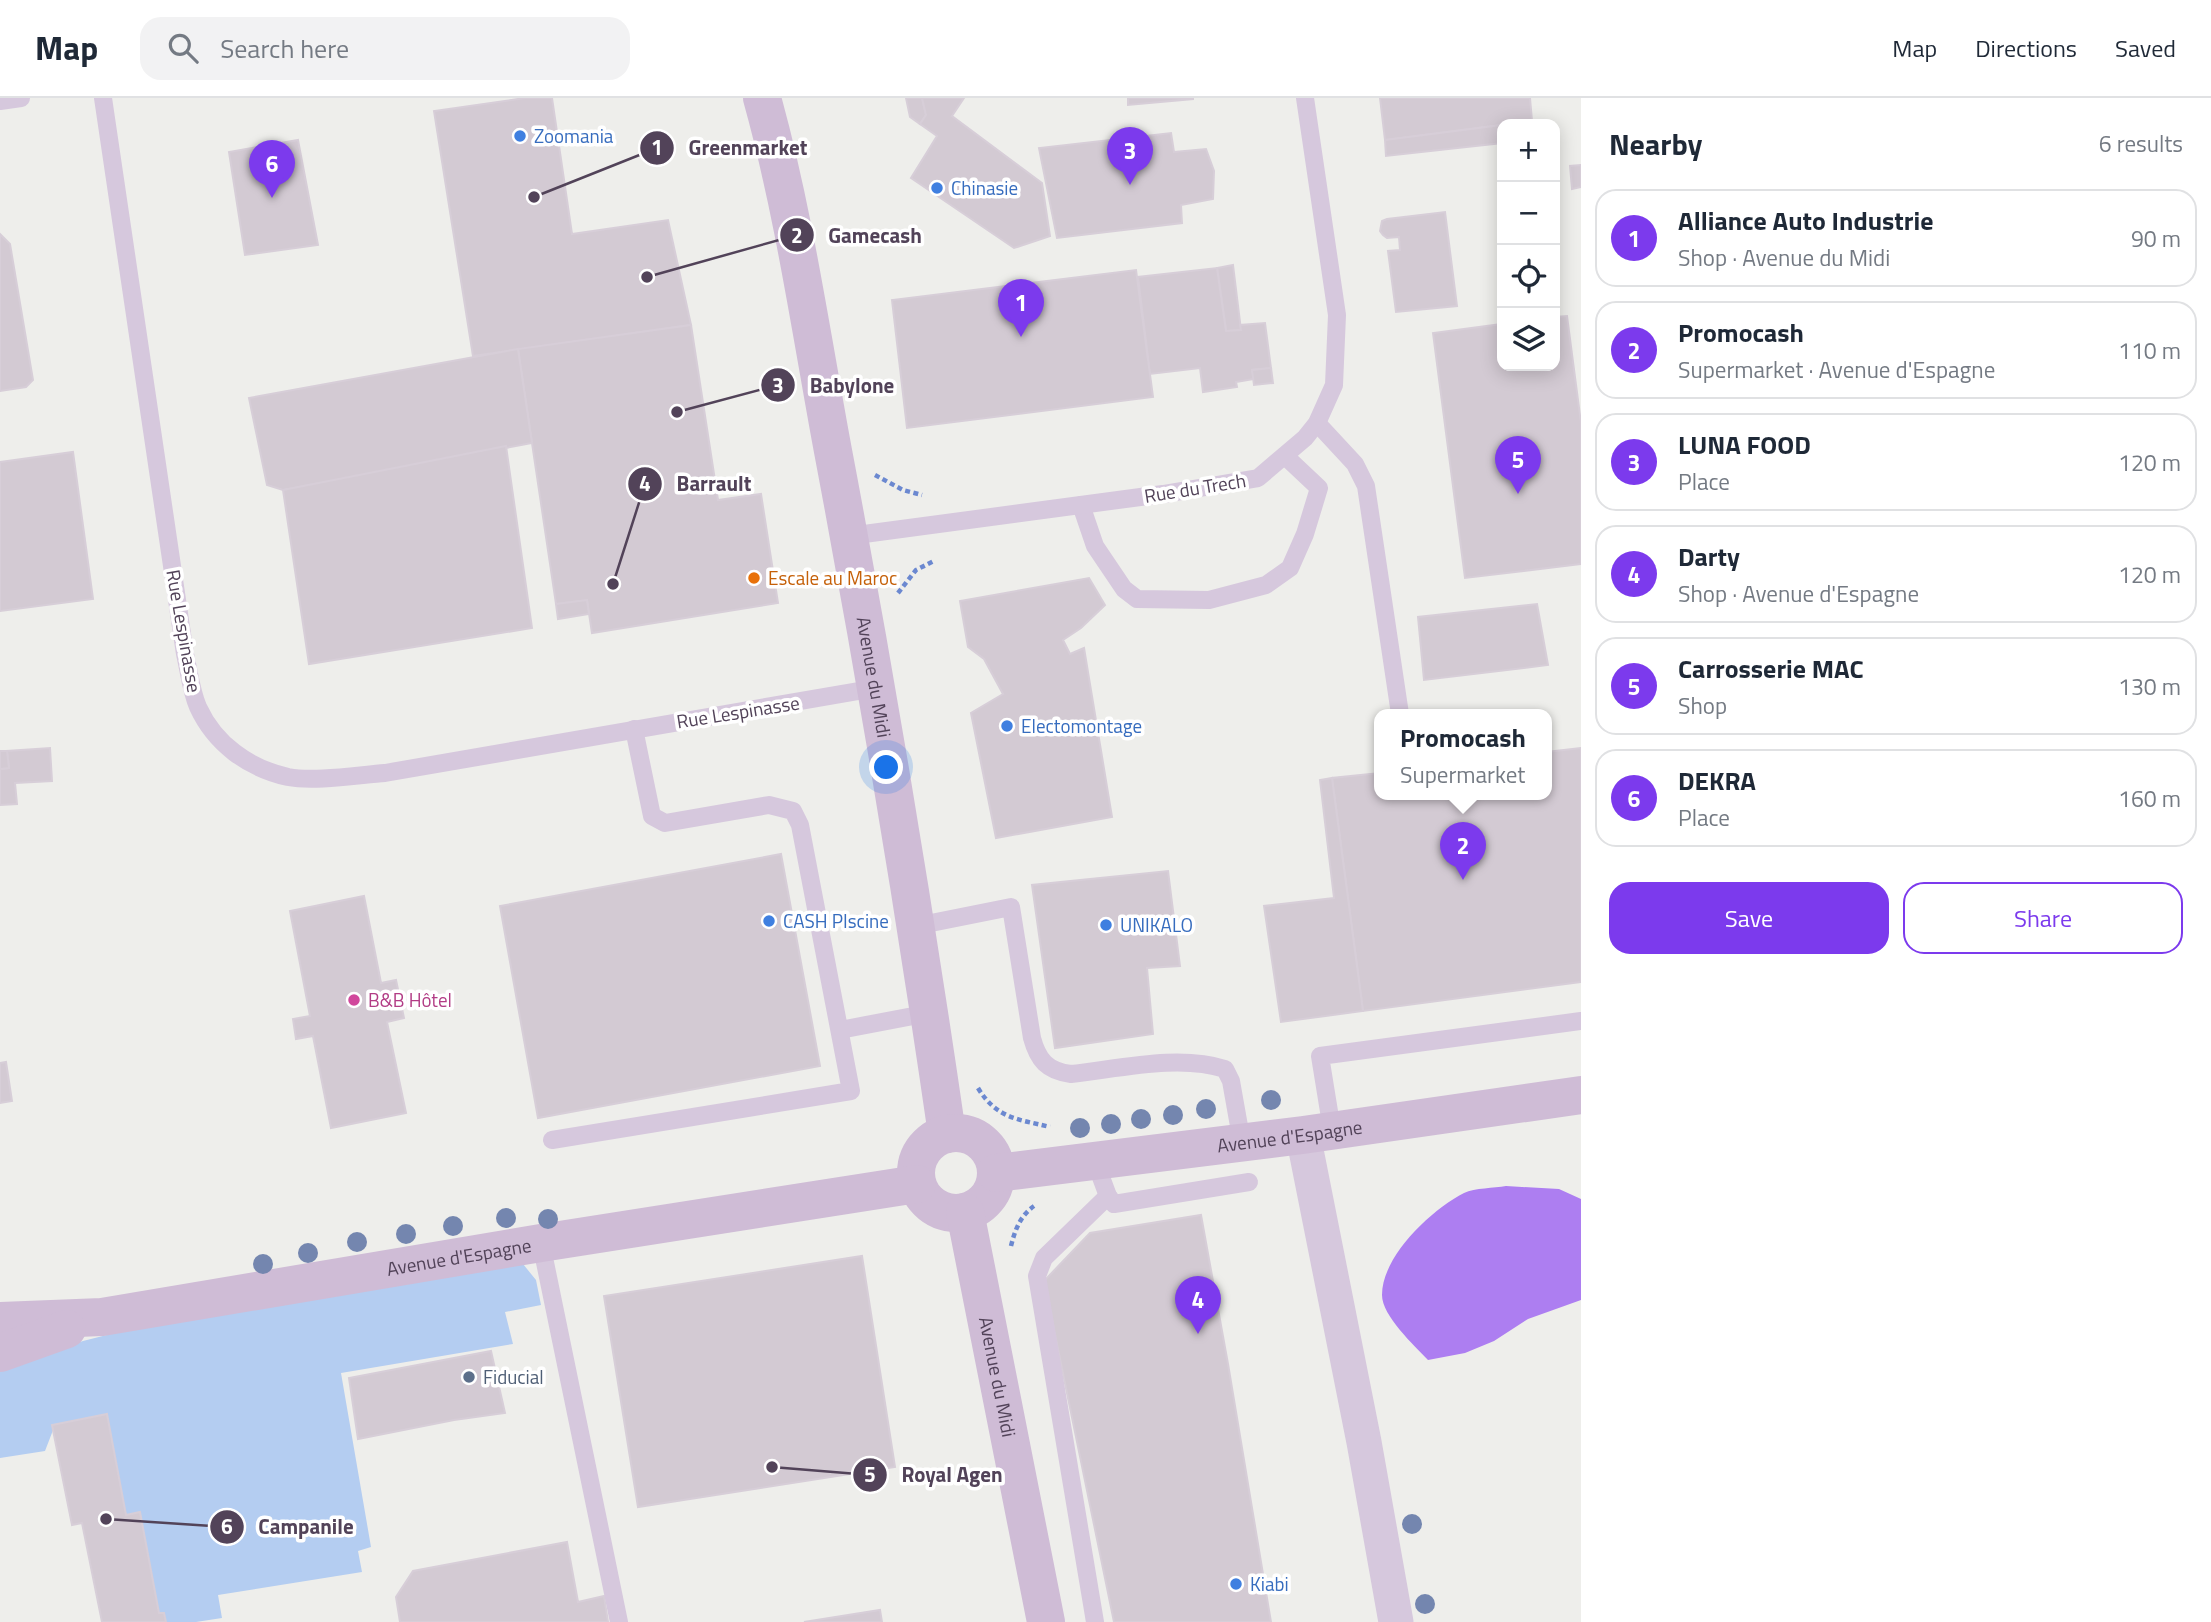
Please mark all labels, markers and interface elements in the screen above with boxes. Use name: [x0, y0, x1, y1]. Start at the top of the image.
search box: [140, 17, 630, 80]
text: Map: [35, 23, 98, 73]
icon: search: [164, 29, 202, 67]
text: Search here: [220, 29, 349, 68]
text: Map: [1892, 30, 1937, 66]
text: Directions: [1975, 30, 2077, 66]
text: Saved: [2115, 30, 2176, 66]
map controls: [1497, 119, 1560, 371]
button: +: [1497, 119, 1560, 182]
place label: Zoomania: [534, 121, 614, 150]
text: Nearby: [1609, 121, 1702, 167]
text: 6 results: [2099, 126, 2183, 161]
callout: Greenmarket: [640, 127, 822, 169]
pin: 3: [1107, 127, 1153, 185]
marker: Zoomania: [512, 128, 528, 144]
text: 1: [651, 131, 663, 163]
text: Greenmarket: [689, 131, 808, 163]
pin: 6: [249, 140, 295, 198]
place label: Chinasie: [951, 173, 1018, 202]
marker: Chinasie: [929, 180, 945, 196]
button: −: [1497, 182, 1560, 245]
text: Alliance Auto Industrie: [1678, 201, 1933, 240]
callout: Gamecash: [779, 214, 936, 256]
text: 2: [791, 219, 803, 251]
text: Gamecash: [828, 219, 922, 251]
text: 1: [1628, 221, 1640, 256]
text: 90 m: [2131, 221, 2181, 256]
text: Shop · Avenue du Midi: [1678, 240, 1890, 275]
button: locate: [1497, 245, 1560, 308]
pin: 1: [998, 279, 1044, 337]
button: layers: [1497, 308, 1560, 371]
text: Promocash: [1678, 313, 1804, 352]
text: 2: [1628, 333, 1640, 368]
text: 110 m: [2118, 333, 2181, 368]
text: Supermarket · Avenue d'Espagne: [1678, 352, 1995, 387]
callout: Babylone: [761, 364, 908, 406]
text: 3: [772, 369, 784, 401]
text: Babylone: [810, 369, 894, 401]
text: LUNA FOOD: [1678, 425, 1811, 464]
pin: 5: [1495, 436, 1541, 494]
text: 3: [1628, 445, 1640, 480]
text: 120 m: [2118, 445, 2181, 480]
callout: Barrault: [627, 463, 765, 505]
text: Place: [1678, 464, 1730, 499]
street label: Rue du Trech: [1142, 465, 1248, 510]
text: 4: [639, 467, 651, 499]
text: Barrault: [677, 467, 752, 499]
text: Darty: [1678, 537, 1740, 576]
text: 4: [1628, 557, 1640, 592]
text: 120 m: [2118, 557, 2181, 592]
place label: Escale au Maroc: [768, 563, 897, 592]
street label: Rue Lespinasse: [159, 567, 210, 695]
marker: Escale au Maroc: [746, 570, 762, 586]
text: Shop · Avenue d'Espagne: [1678, 576, 1919, 611]
street label: Avenue du Midi: [850, 614, 899, 740]
text: Carrosserie MAC: [1678, 649, 1864, 688]
text: 5: [1628, 669, 1640, 704]
text: 130 m: [2118, 669, 2181, 704]
street label: Rue Lespinasse: [674, 687, 801, 736]
text: Shop: [1678, 688, 1727, 723]
popup: [1374, 709, 1552, 800]
place label: Electomontage: [1021, 711, 1142, 740]
marker: Electomontage: [999, 718, 1015, 734]
text: Promocash: [1400, 718, 1526, 757]
your location: [869, 750, 903, 784]
text: Supermarket: [1400, 757, 1525, 792]
text: DEKRA: [1678, 761, 1756, 800]
text: 6: [1628, 781, 1640, 816]
text: 160 m: [2118, 781, 2181, 816]
text: Place: [1678, 800, 1730, 835]
pin: 2: [1440, 822, 1486, 880]
button: Save: [1609, 882, 1889, 954]
button: Share: [1903, 882, 2183, 954]
place label: CASH PIscine: [783, 906, 889, 935]
place label: UNIKALO: [1120, 910, 1193, 939]
marker: CASH PIscine: [761, 913, 777, 929]
marker: UNIKALO: [1098, 917, 1114, 933]
place label: B&B Hôtel: [368, 985, 452, 1014]
marker: B&B Hôtel: [346, 992, 362, 1008]
street label: Avenue d'Espagne: [1215, 1112, 1364, 1160]
street label: Avenue d'Espagne: [384, 1230, 533, 1283]
pin: 4: [1175, 1276, 1221, 1334]
street label: Avenue du Midi: [972, 1314, 1024, 1440]
place label: Fiducial: [483, 1362, 544, 1391]
marker: Fiducial: [461, 1369, 477, 1385]
callout: Royal Agen: [852, 1454, 1016, 1496]
text: 5: [864, 1458, 876, 1490]
text: Royal Agen: [901, 1458, 1003, 1490]
callout: Campanile: [209, 1506, 367, 1548]
text: 6: [221, 1510, 233, 1542]
text: Campanile: [258, 1510, 354, 1542]
place label: Kiabi: [1250, 1569, 1289, 1598]
marker: Kiabi: [1228, 1576, 1244, 1592]

